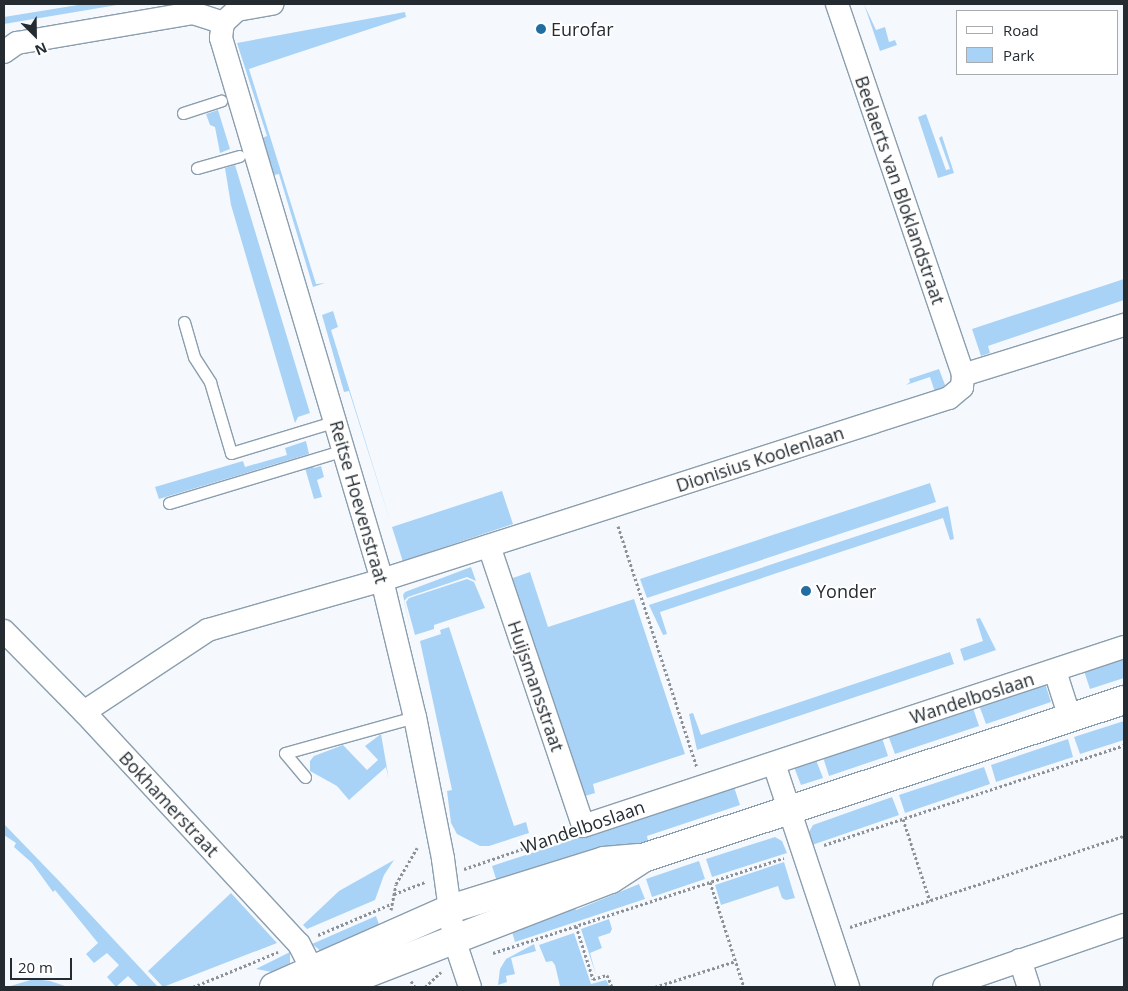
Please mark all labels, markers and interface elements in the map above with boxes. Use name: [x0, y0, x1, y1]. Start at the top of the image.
north arrow: [10, 10, 60, 60]
legend: [956, 10, 1118, 75]
place label: Eurofar: [551, 18, 614, 40]
text: Road: [1003, 20, 1039, 40]
marker: Eurofar: [535, 23, 547, 35]
text: N: [32, 38, 50, 60]
text: Park: [1003, 45, 1034, 65]
street label: Beelaerts van Bloklandstraat: [851, 73, 949, 307]
street label: Reitse Hoevenstraat: [325, 418, 393, 586]
street label: Dionisius Koolenlaan: [673, 422, 847, 496]
place label: Yonder: [816, 580, 876, 602]
marker: Yonder: [800, 585, 812, 597]
street label: Huijsmansstraat: [503, 618, 569, 754]
street label: Wandelboslaan: [907, 668, 1037, 728]
street label: Bokhamerstraat: [115, 747, 223, 861]
street label: Wandelboslaan: [518, 796, 648, 858]
scale bar: [12, 948, 75, 980]
text: 20 m: [18, 957, 53, 977]

